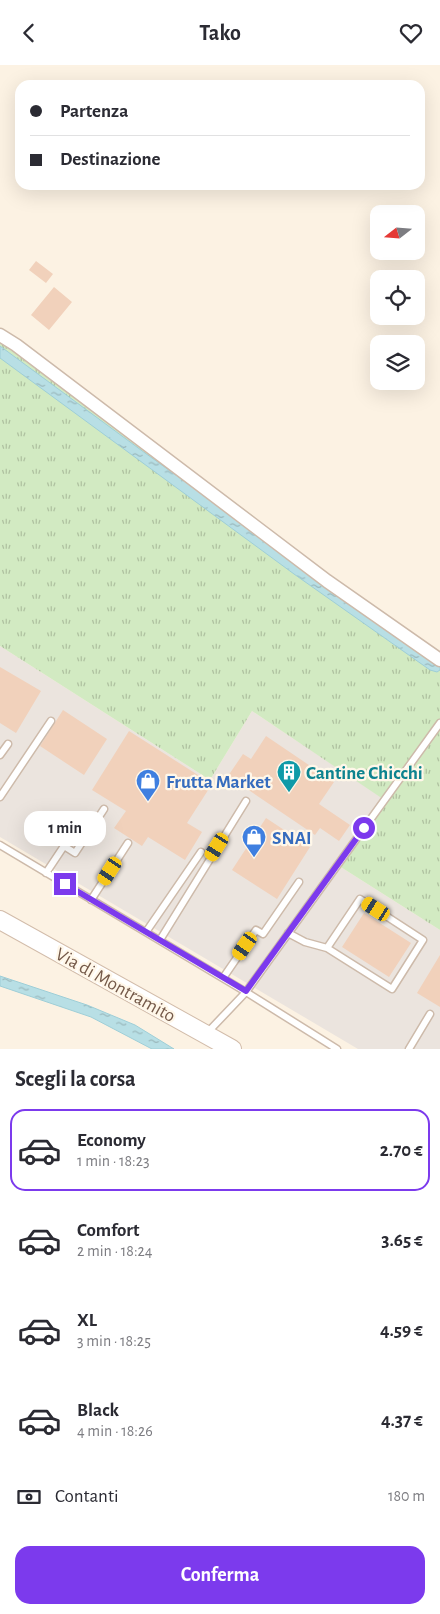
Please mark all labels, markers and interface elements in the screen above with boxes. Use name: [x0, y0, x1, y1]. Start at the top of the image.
icon: back: [15, 19, 43, 47]
icon: heart: [397, 19, 425, 47]
text: Tako: [199, 22, 241, 44]
text: Partenza: [60, 102, 128, 121]
text: Destinazione: [60, 150, 161, 169]
north arrow: [370, 205, 425, 260]
map controls: [370, 205, 425, 390]
button: locate: [370, 270, 425, 325]
button: layers: [370, 335, 425, 390]
building icon: Cantine Chicchi: [276, 759, 302, 793]
place label: Cantine Chicchi: [306, 764, 423, 783]
shop icon: Frutta Market: [135, 768, 161, 802]
place label: Frutta Market: [166, 773, 271, 792]
callout: 1 min: [24, 811, 106, 847]
route start: [353, 817, 375, 839]
text: 1 min: [48, 820, 82, 836]
shop icon: SNAI: [241, 824, 267, 858]
place label: SNAI: [272, 829, 312, 848]
car: [202, 830, 231, 864]
car: [95, 854, 124, 888]
route end: [54, 873, 76, 895]
car: [359, 895, 392, 923]
car: [230, 929, 259, 963]
street label: Via di Montramito: [52, 945, 178, 1026]
text: Scegli la corsa: [15, 1068, 136, 1090]
icon: car: [17, 1128, 62, 1173]
text: Economy: [77, 1131, 146, 1150]
text: 2.70 €: [380, 1141, 423, 1160]
text: 1 min · 18:23: [77, 1153, 150, 1169]
icon: car: [17, 1218, 62, 1263]
text: Comfort: [77, 1221, 139, 1240]
text: 3.65 €: [381, 1231, 423, 1250]
text: 2 min · 18:24: [77, 1243, 153, 1259]
icon: car: [17, 1308, 62, 1353]
text: XL: [77, 1311, 97, 1330]
text: 4.59 €: [380, 1321, 423, 1340]
text: 3 min · 18:25: [77, 1333, 151, 1349]
icon: car: [17, 1398, 62, 1443]
text: Black: [77, 1401, 119, 1420]
text: 4.37 €: [381, 1411, 423, 1430]
text: 4 min · 18:26: [77, 1423, 153, 1439]
icon: cash: [15, 1483, 43, 1511]
text: Contanti: [55, 1487, 119, 1506]
text: 180 m: [388, 1488, 425, 1504]
button: Conferma: [15, 1546, 425, 1604]

